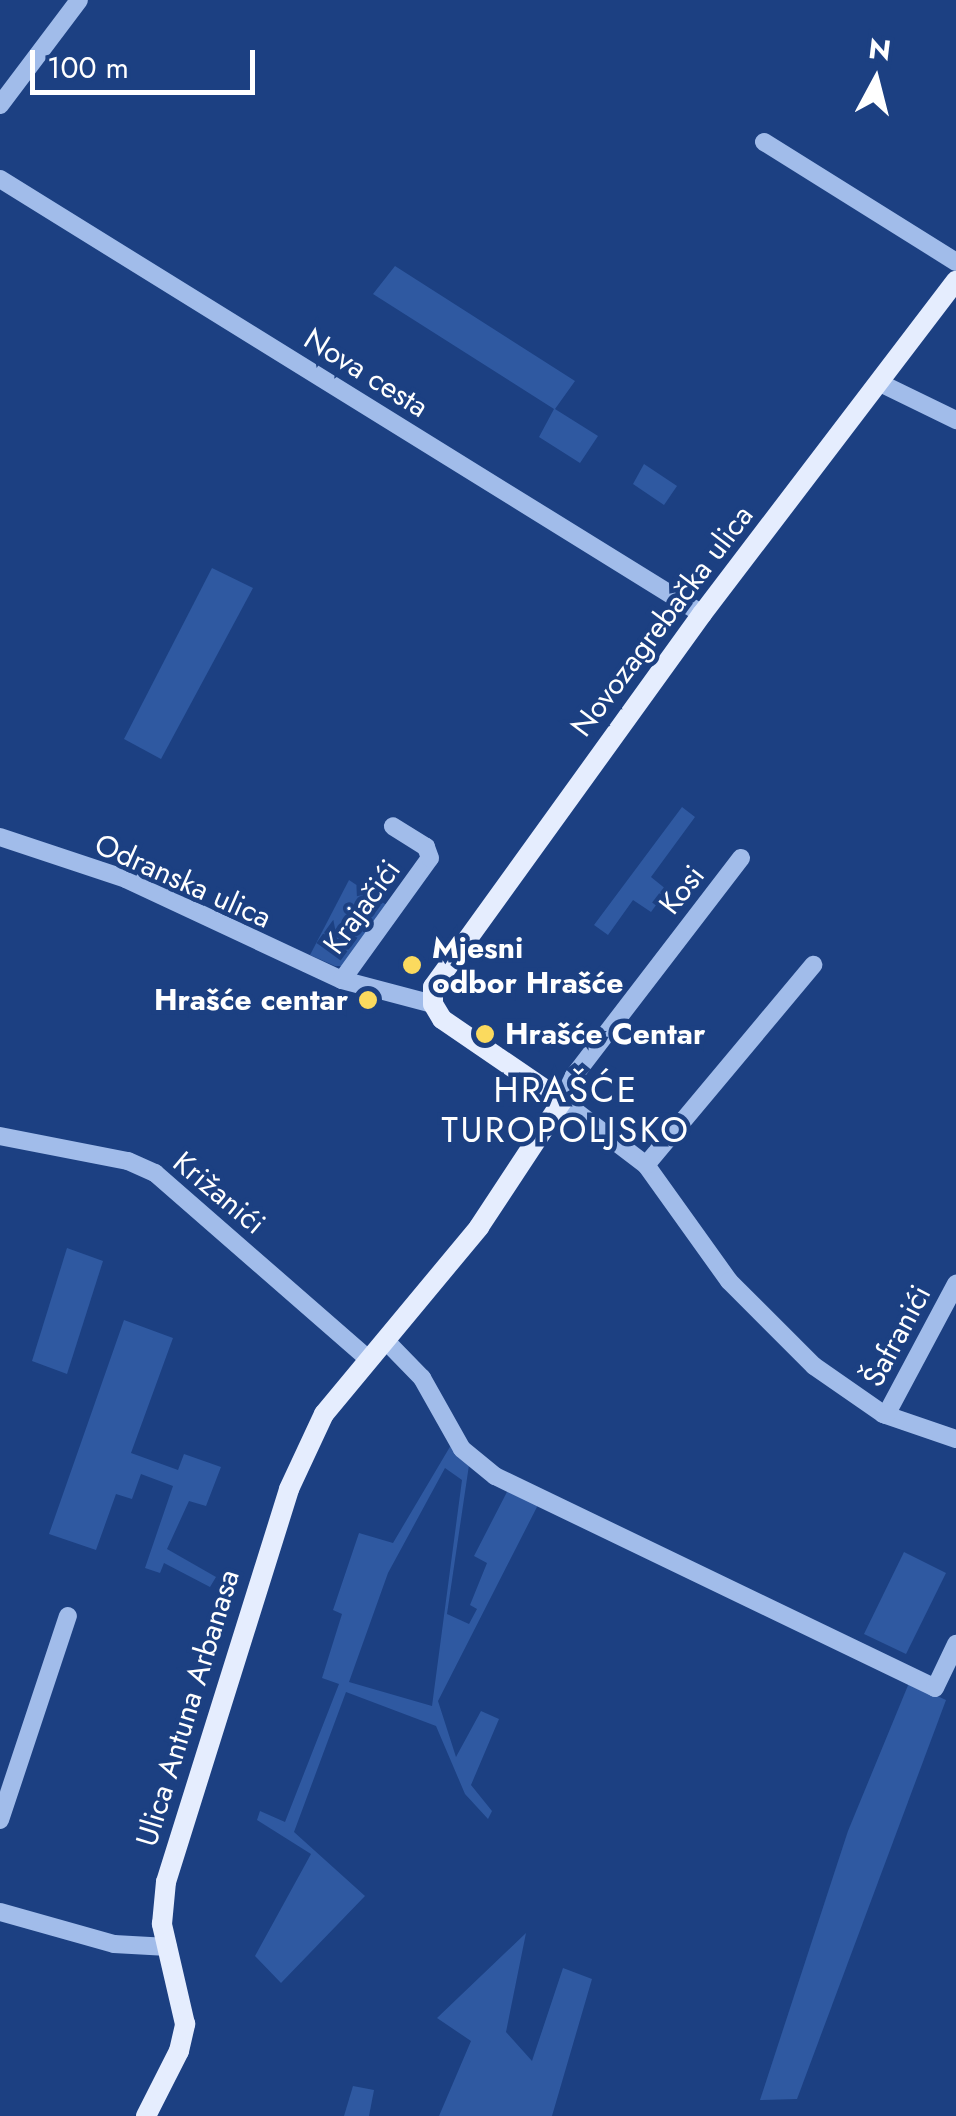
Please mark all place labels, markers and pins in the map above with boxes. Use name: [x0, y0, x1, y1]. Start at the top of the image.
place label: Mjesni odbor Hrašće: [432, 930, 624, 1000]
marker: Mjesni odbor Hrašće: [401, 954, 423, 976]
place label: Hrašće centar: [154, 982, 348, 1018]
marker: Hrašće centar: [357, 989, 379, 1011]
place label: Hrašće Centar: [505, 1016, 705, 1052]
marker: Hrašće Centar: [474, 1023, 496, 1045]

